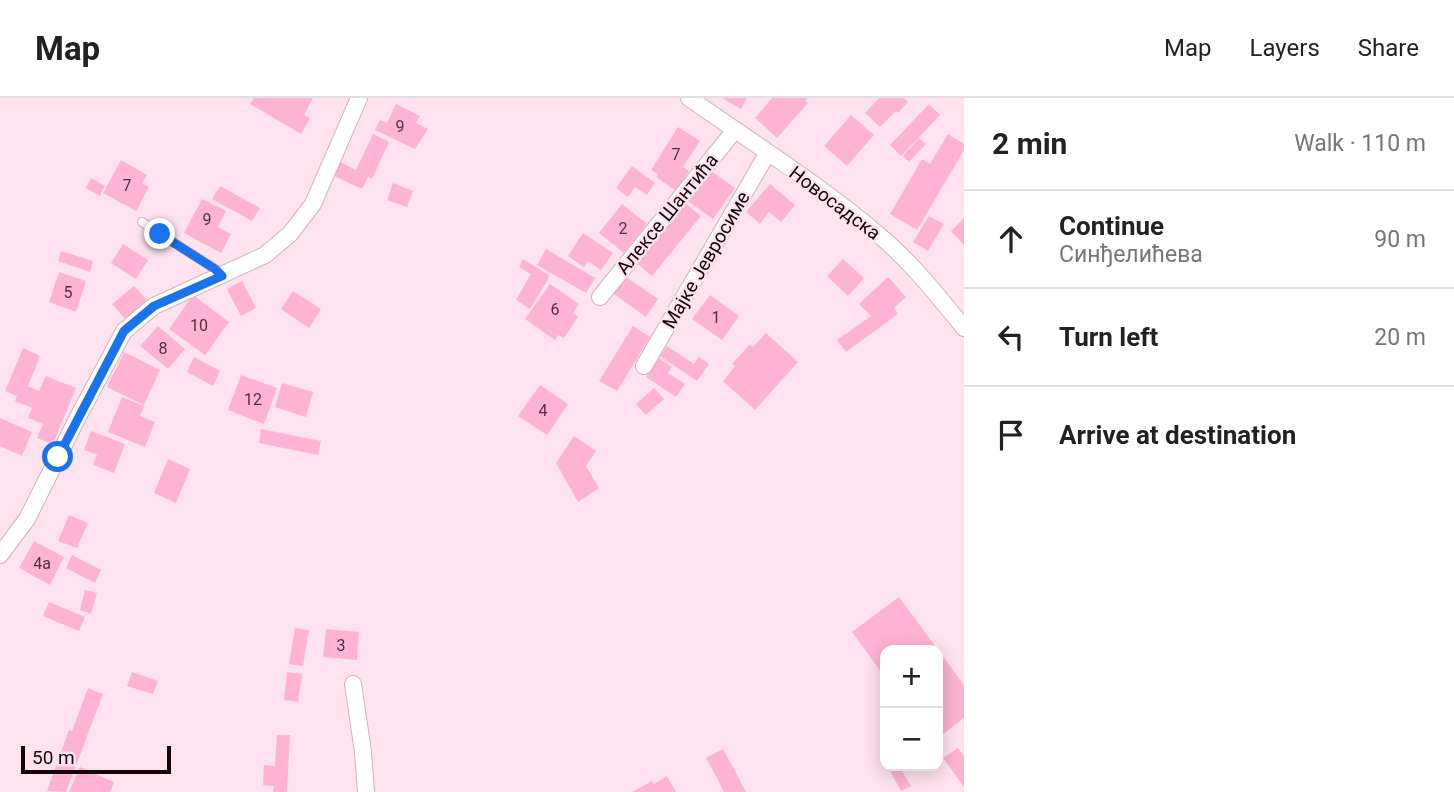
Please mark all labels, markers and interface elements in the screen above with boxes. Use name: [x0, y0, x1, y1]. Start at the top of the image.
text: Map: [35, 29, 100, 68]
text: Map: [1164, 34, 1212, 62]
text: Layers: [1250, 34, 1320, 62]
text: Share: [1358, 34, 1419, 62]
house number: 9: [396, 117, 405, 136]
text: 2 min: [992, 126, 1067, 161]
text: Walk · 110 m: [1294, 130, 1426, 157]
house number: 7: [672, 145, 681, 164]
street label: Алексе Шантића: [611, 149, 723, 279]
street label: Новосадска: [785, 161, 885, 245]
house number: 7: [123, 176, 132, 195]
street label: Мајке Јевросиме: [657, 187, 755, 333]
house number: 9: [203, 210, 212, 229]
text: Continue: [1059, 211, 1164, 241]
route end: [144, 218, 175, 249]
house number: 2: [619, 219, 628, 238]
icon: ahead: [992, 220, 1030, 258]
text: 90 m: [1374, 226, 1426, 253]
text: Синђелићева: [1059, 241, 1203, 268]
house number: 5: [64, 283, 73, 302]
house number: 6: [551, 300, 560, 319]
house number: 1: [712, 308, 721, 327]
house number: 10: [190, 316, 208, 335]
icon: left: [992, 318, 1030, 356]
text: Turn left: [1059, 322, 1158, 352]
text: 20 m: [1374, 324, 1426, 351]
house number: 8: [159, 339, 168, 358]
house number: 12: [244, 390, 262, 409]
house number: 4: [539, 401, 548, 420]
icon: arrive: [992, 416, 1030, 454]
text: Arrive at destination: [1059, 420, 1296, 450]
route start: [42, 441, 73, 472]
house number: 4a: [33, 554, 51, 573]
house number: 3: [337, 636, 346, 655]
map controls: [880, 645, 943, 771]
button: +: [880, 645, 943, 708]
button: −: [880, 708, 943, 771]
scale bar: [21, 743, 172, 775]
text: 50 m: [32, 746, 75, 769]

